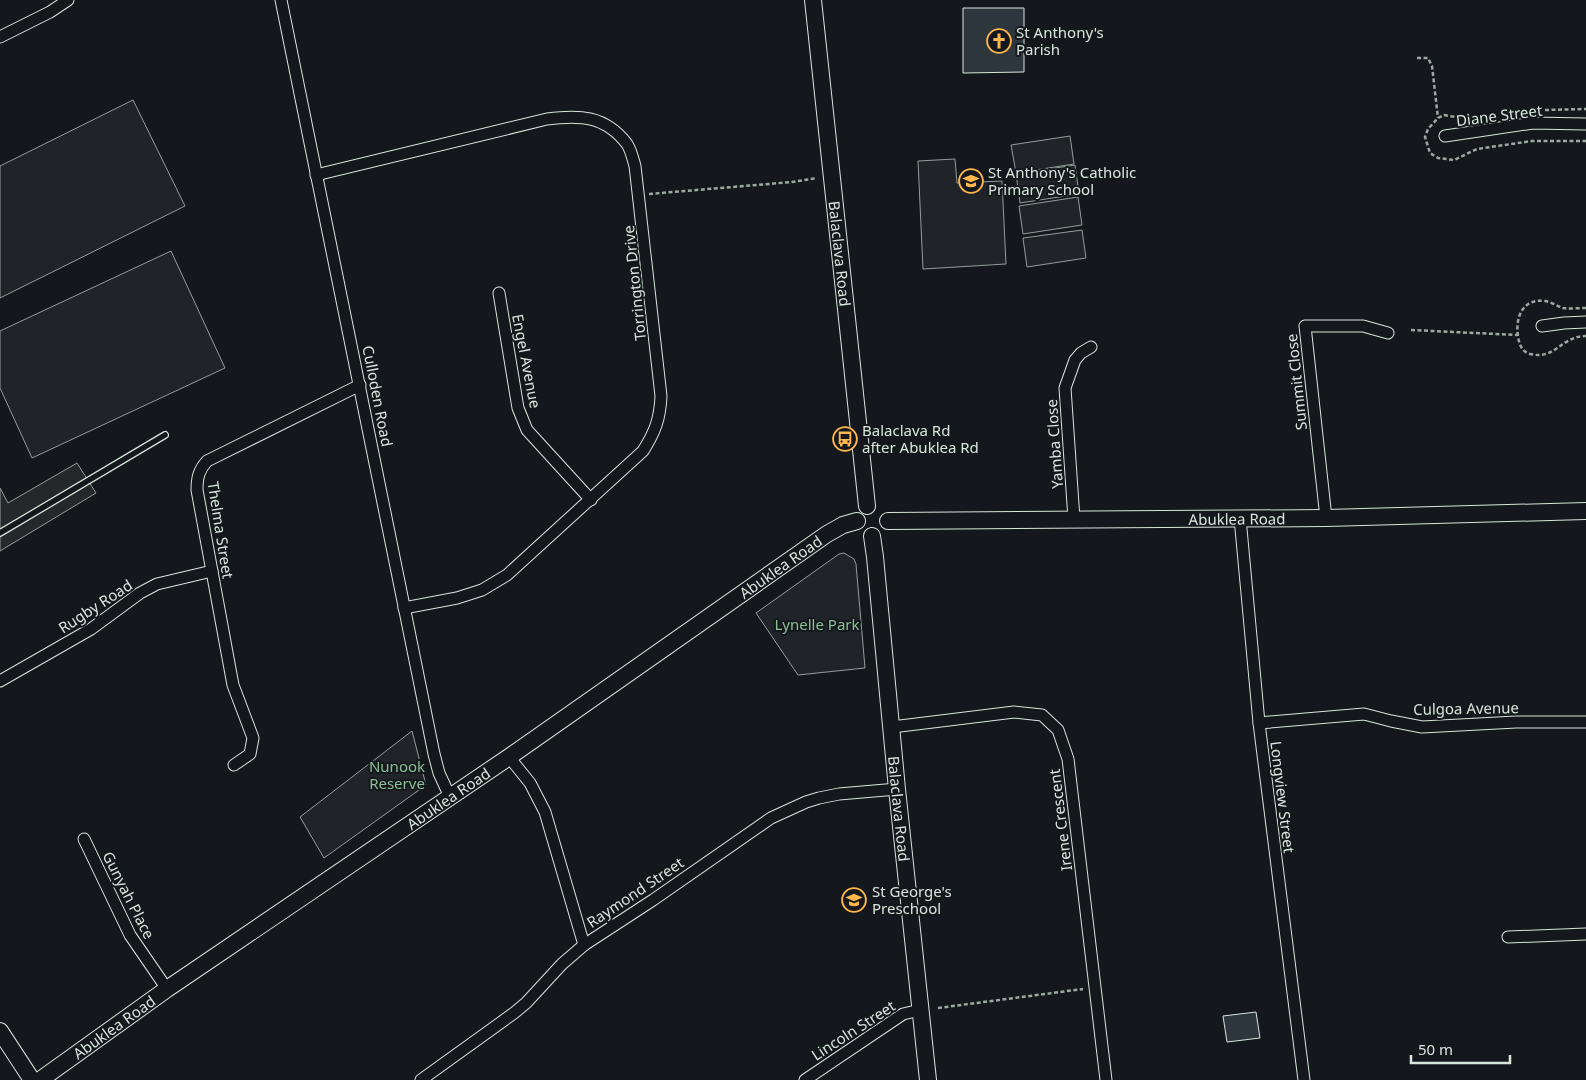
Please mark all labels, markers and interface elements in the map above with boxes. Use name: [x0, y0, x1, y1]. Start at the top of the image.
place label: St Anthony's Parish: [1016, 22, 1104, 59]
church icon: St Anthony's Parish: [986, 28, 1012, 54]
street label: Diane Street: [1455, 100, 1544, 130]
place label: St Anthony's Catholic Primary School: [988, 162, 1136, 199]
school or university icon: St Anthony's Catholic Primary School: [958, 168, 984, 194]
street label: Balaclava Road: [824, 200, 856, 307]
street label: Torrington Drive: [618, 224, 650, 342]
street label: Engel Avenue: [508, 312, 546, 410]
street label: Summit Close: [1281, 333, 1311, 431]
street label: Culloden Road: [358, 344, 398, 448]
street label: Yamba Close: [1041, 399, 1067, 489]
place label: Balaclava Rd after Abuklea Rd: [862, 420, 979, 457]
bus stop icon: Balaclava Rd after Abuklea Rd: [832, 426, 858, 452]
street label: Thelma Street: [203, 480, 239, 581]
street label: Abuklea Road: [1188, 508, 1285, 529]
street label: Abuklea Road: [735, 531, 826, 603]
street label: Rugby Road: [54, 575, 136, 637]
park label: Lynelle Park: [774, 614, 860, 634]
street label: Culgoa Avenue: [1413, 697, 1519, 719]
street label: Longview Street: [1266, 740, 1300, 855]
street label: Balaclava Road: [884, 755, 915, 862]
park label: Nunook Reserve: [369, 756, 425, 793]
street label: Abuklea Road: [402, 763, 494, 834]
street label: Irene Crescent: [1044, 767, 1076, 872]
street label: Gunyah Place: [98, 848, 160, 942]
street label: Raymond Street: [583, 852, 688, 932]
place label: St George's Preschool: [872, 881, 952, 918]
school or university icon: St George's Preschool: [841, 887, 867, 913]
street label: Abuklea Road: [69, 991, 159, 1063]
street label: Lincoln Street: [807, 995, 899, 1065]
scale bar: [1411, 1032, 1510, 1064]
text: 50 m: [1418, 1039, 1453, 1059]

